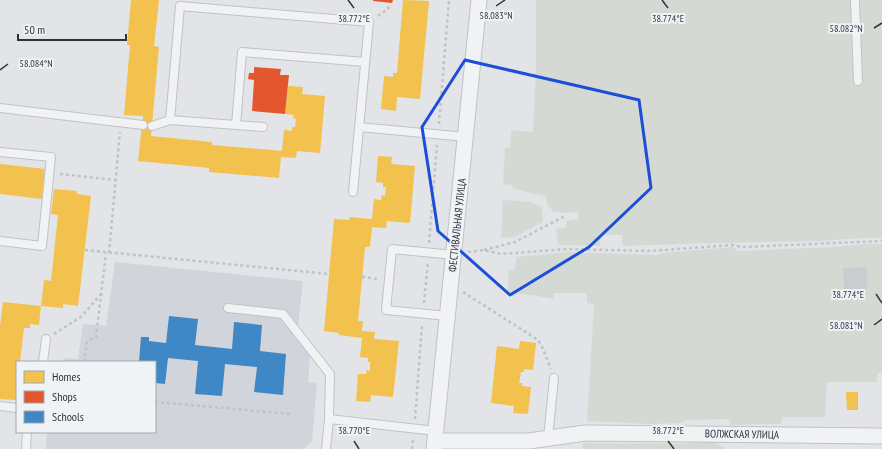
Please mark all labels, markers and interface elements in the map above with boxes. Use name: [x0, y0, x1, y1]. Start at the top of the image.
text: 58.083°N: [479, 9, 513, 22]
text: 38.772°E: [338, 12, 370, 25]
text: 38.774°E: [652, 12, 684, 25]
scale bar: [18, 16, 126, 42]
text: 50 m: [24, 22, 45, 37]
text: 58.082°N: [829, 22, 863, 35]
text: 58.084°N: [19, 57, 53, 70]
street label: ФЕСТИВАЛЬНАЯ УЛИЦА: [445, 177, 469, 272]
text: 38.774°E: [832, 288, 864, 301]
text: 58.081°N: [829, 319, 863, 332]
legend: [16, 361, 156, 433]
text: Homes: [52, 369, 80, 384]
text: Shops: [52, 389, 77, 404]
text: Schools: [52, 409, 84, 424]
text: 38.770°E: [338, 424, 370, 437]
text: 38.772°E: [652, 424, 684, 437]
street label: ВОЛЖСКАЯ УЛИЦА: [705, 426, 780, 442]

